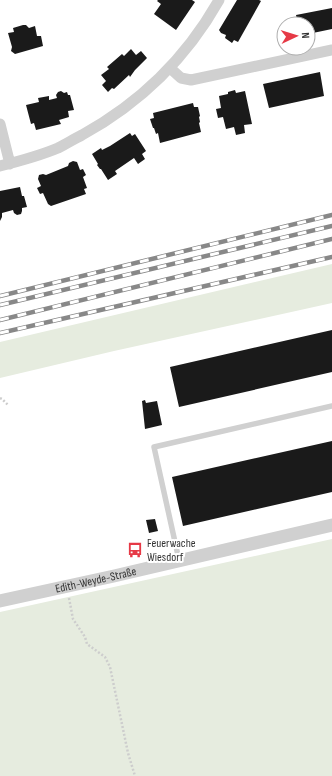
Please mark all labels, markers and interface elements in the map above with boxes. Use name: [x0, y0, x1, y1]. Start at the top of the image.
north arrow: [276, 16, 316, 56]
text: N: [299, 32, 312, 39]
place label: Feuerwache Wiesdorf: [147, 536, 196, 565]
bus stop icon: Feuerwache Wiesdorf: [126, 541, 144, 559]
street label: Edith-Weyde-Straße: [54, 564, 138, 597]

